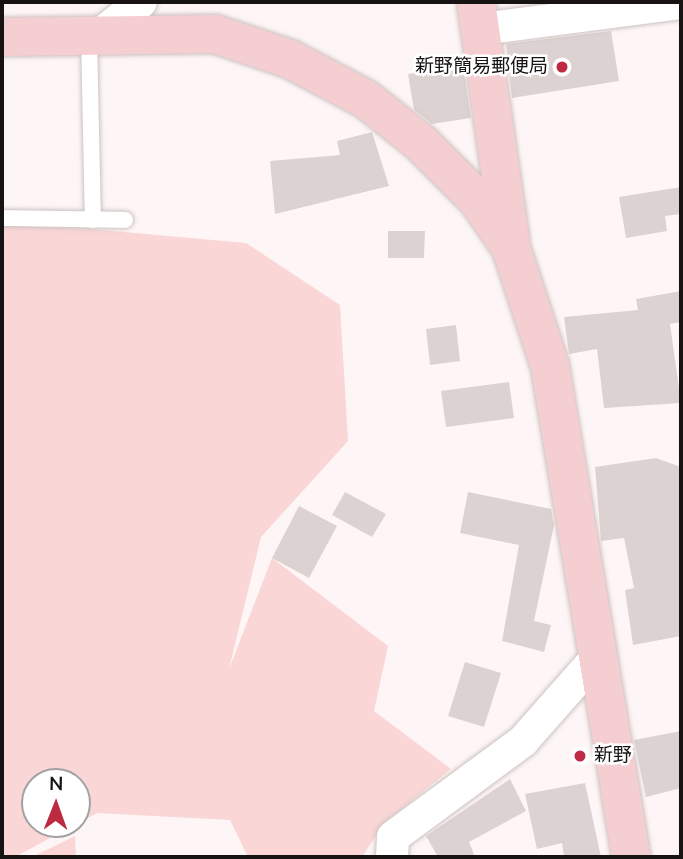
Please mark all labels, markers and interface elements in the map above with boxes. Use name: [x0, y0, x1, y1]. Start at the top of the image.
place label: 新野簡易郵便局: [415, 56, 548, 78]
marker: 新野簡易郵便局: [554, 59, 570, 75]
place label: 新野: [594, 745, 632, 767]
marker: 新野: [572, 748, 588, 764]
north arrow: [21, 768, 91, 838]
text: N: [49, 771, 64, 797]

